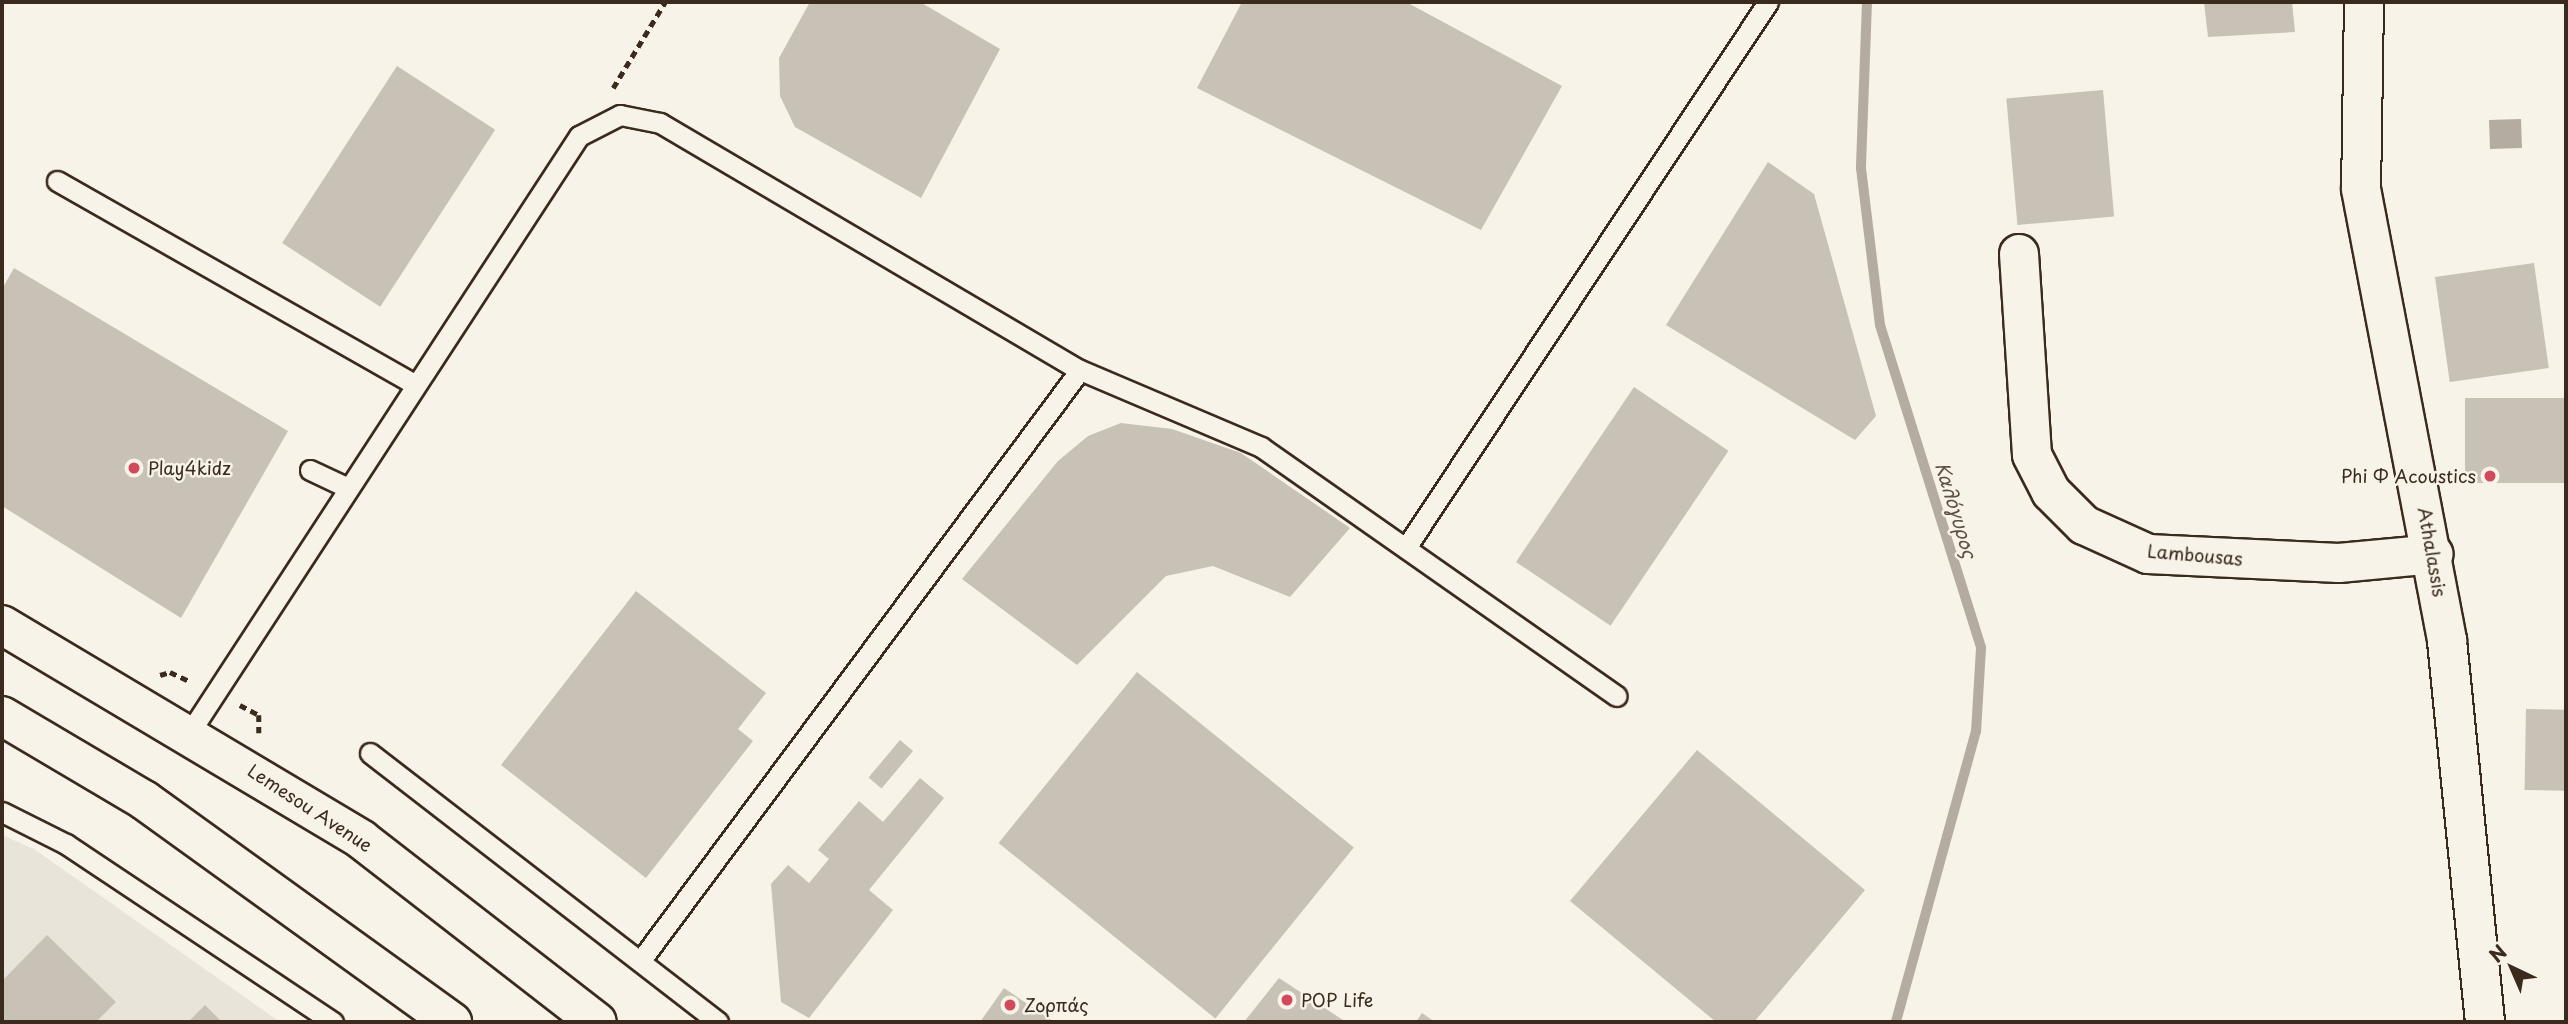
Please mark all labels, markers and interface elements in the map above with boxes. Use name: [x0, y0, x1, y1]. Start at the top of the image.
place label: Play4kidz: [148, 457, 231, 479]
water label: Καλόγυρος: [1931, 459, 1981, 561]
marker: Play4kidz: [126, 460, 142, 476]
place label: Phi Φ Acoustics: [2341, 465, 2476, 487]
marker: Phi Φ Acoustics: [2482, 468, 2498, 484]
street label: Athalassis: [2413, 505, 2451, 599]
street label: Lambousas: [2146, 540, 2244, 570]
street label: Lemesou Avenue: [245, 760, 375, 856]
north arrow: [2477, 933, 2547, 1003]
text: N: [2482, 938, 2513, 968]
place label: POP Life: [1301, 989, 1375, 1011]
marker: POP Life: [1279, 992, 1295, 1008]
place label: Ζορπάς: [1024, 994, 1089, 1016]
marker: Ζορπάς: [1002, 997, 1018, 1013]

